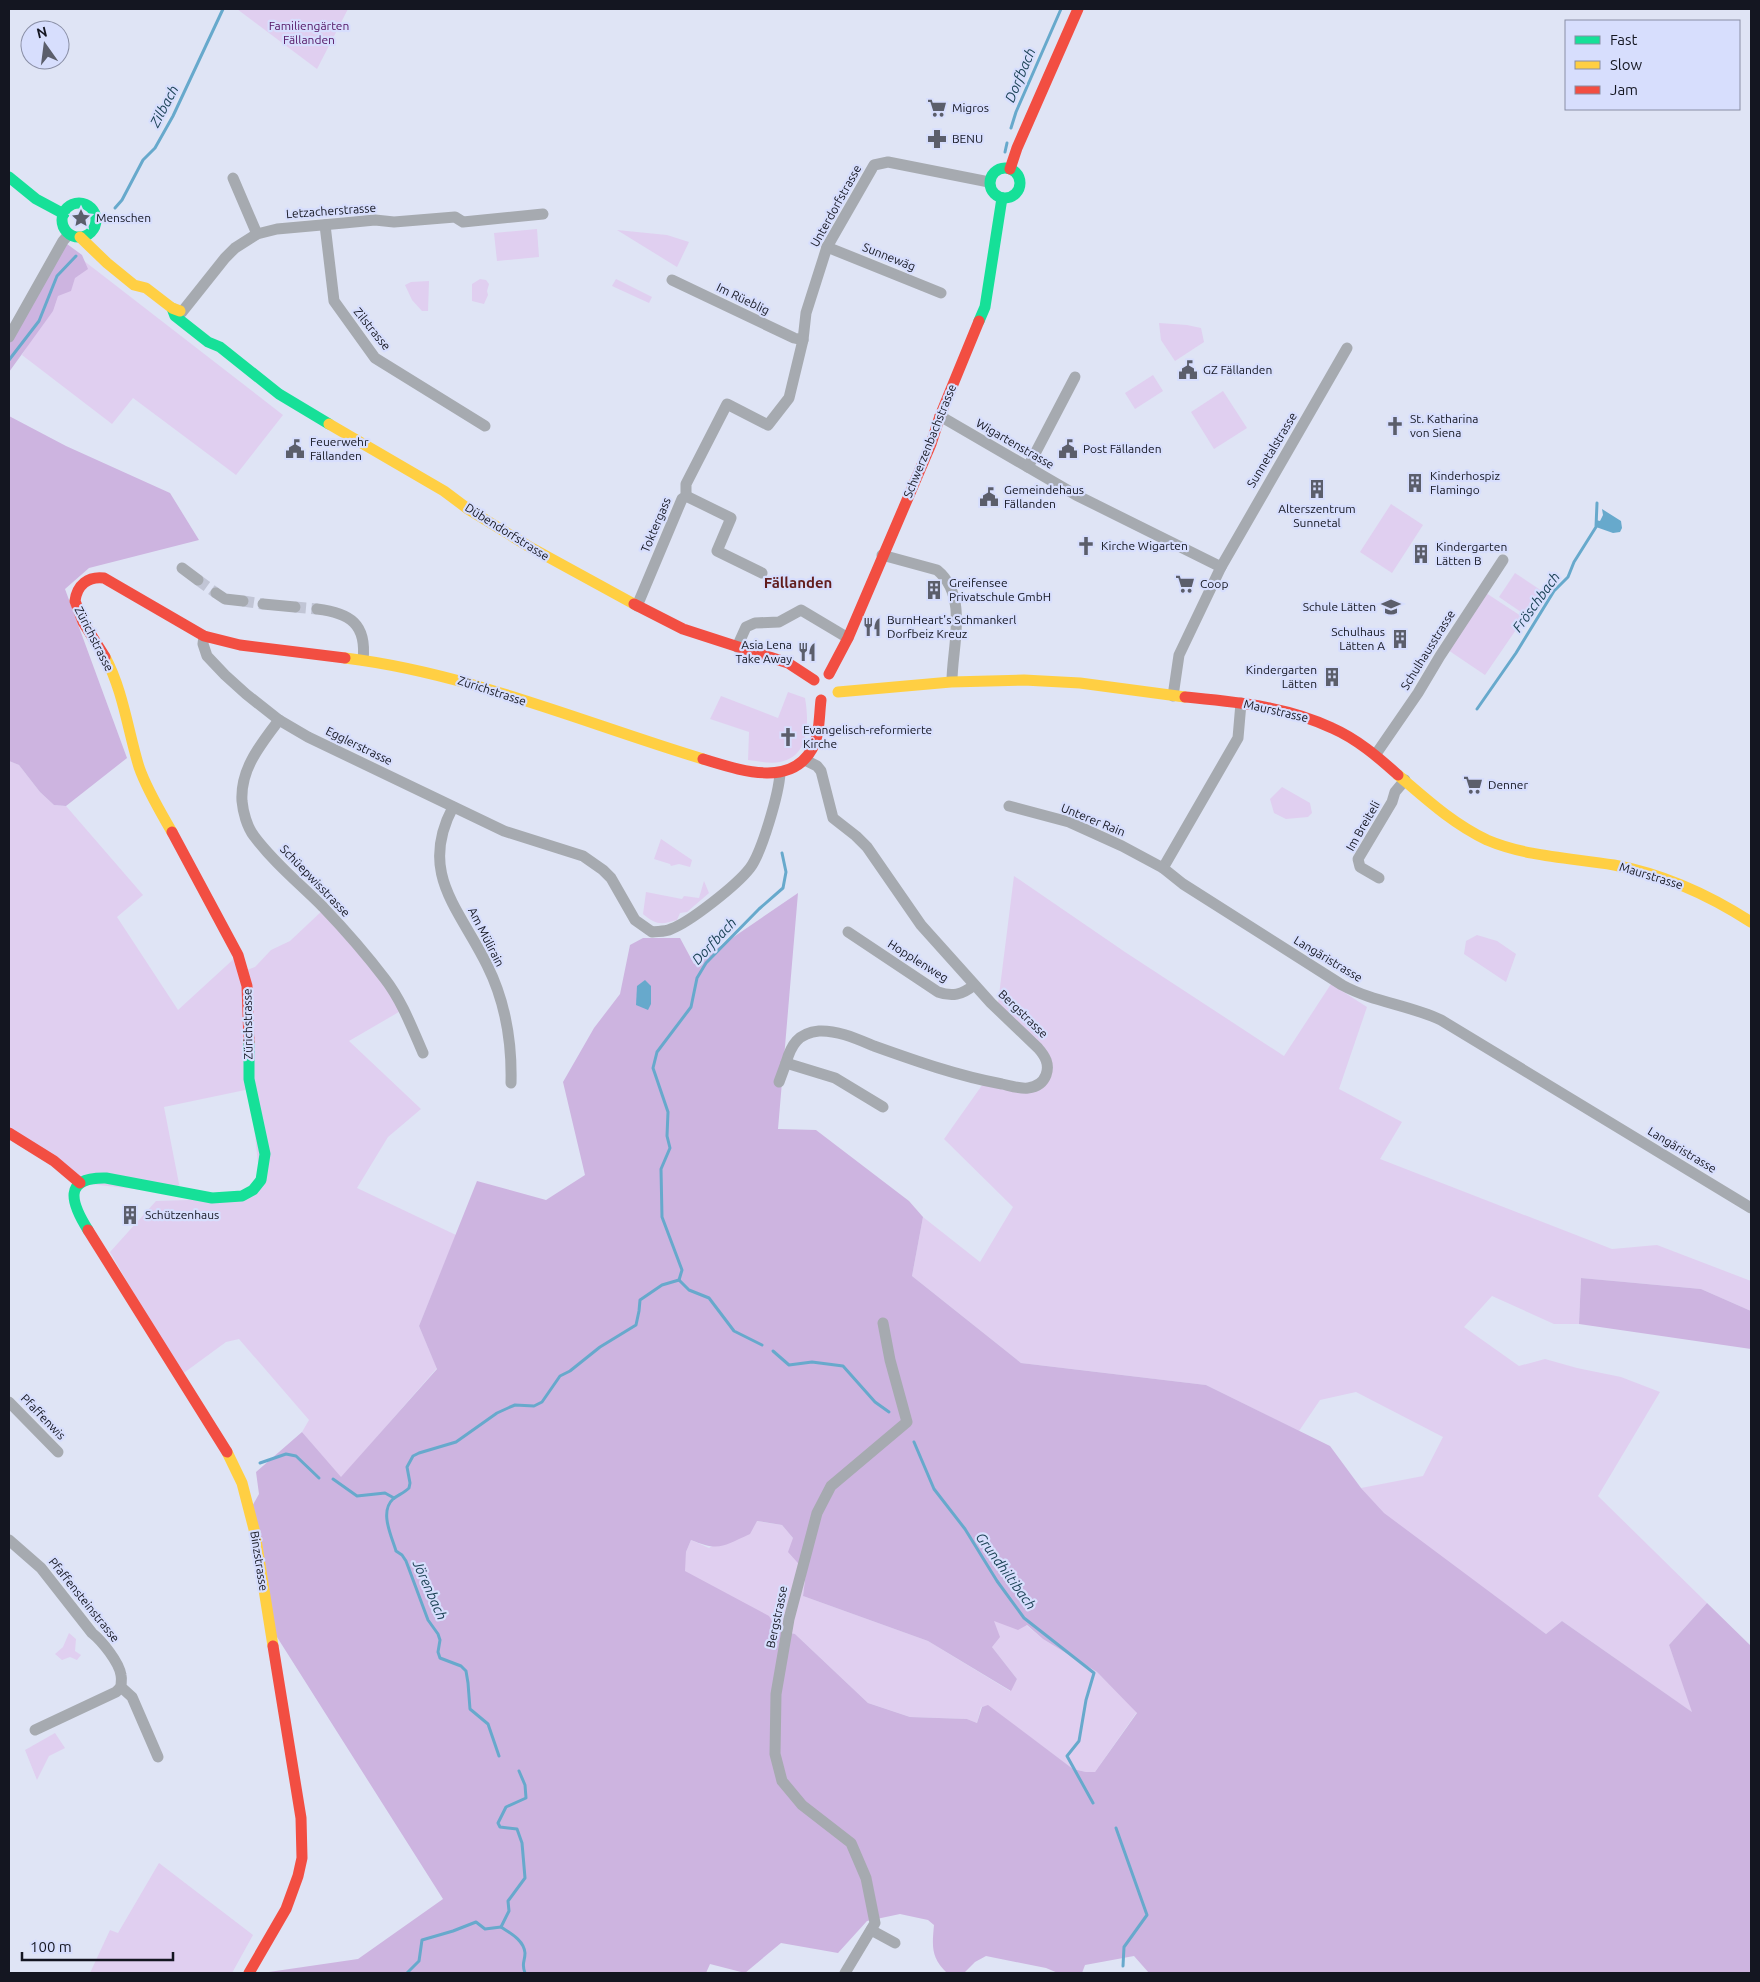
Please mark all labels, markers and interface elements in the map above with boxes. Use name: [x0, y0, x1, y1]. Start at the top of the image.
park label: Familiengärten Fällanden: [269, 19, 349, 46]
north arrow: [20, 20, 70, 70]
legend: [1565, 20, 1740, 110]
text: N: [35, 23, 49, 41]
text: Fast: [1610, 31, 1638, 48]
water label: Dorfbach: [1001, 45, 1039, 105]
text: Slow: [1610, 56, 1643, 73]
text: Jam: [1610, 81, 1638, 98]
water label: Zilbach: [146, 82, 182, 130]
supermarket icon: Migros: [926, 97, 948, 119]
place label: Migros: [952, 101, 989, 114]
pharmacy icon: BENU: [926, 128, 948, 150]
place label: BENU: [952, 132, 983, 145]
street label: Unterdorfstrasse: [808, 162, 863, 249]
street label: Letzacherstrasse: [285, 201, 377, 220]
place icon: Menschen: [70, 207, 92, 229]
place label: Menschen: [96, 211, 151, 224]
street label: Sunnewäg: [861, 240, 918, 273]
street label: Im Rüeblig: [715, 280, 772, 317]
street label: Zilstrasse: [351, 305, 393, 352]
public building icon: GZ Fällanden: [1177, 359, 1199, 381]
place label: GZ Fällanden: [1203, 363, 1272, 376]
street label: Schwerzenbachstrasse: [901, 382, 958, 500]
street label: Sunnetalstrasse: [1244, 410, 1299, 490]
place label: St. Katharina von Siena: [1410, 412, 1479, 439]
church icon: St. Katharina von Siena: [1384, 415, 1406, 437]
street label: Wigartenstrasse: [974, 416, 1056, 471]
place label: Feuerwehr Fällanden: [310, 435, 369, 462]
public building icon: Feuerwehr Fällanden: [284, 438, 306, 460]
public building icon: Post Fällanden: [1057, 438, 1079, 460]
place label: Post Fällanden: [1083, 442, 1162, 455]
place label: Kinderhospiz Flamingo: [1430, 469, 1501, 496]
building icon: Kinderhospiz Flamingo: [1404, 472, 1426, 494]
building icon: Alterszentrum Sunnetal: [1306, 478, 1328, 500]
place label: Gemeindehaus Fällanden: [1004, 483, 1084, 510]
public building icon: Gemeindehaus Fällanden: [978, 486, 1000, 508]
street label: Toktergass: [638, 495, 673, 554]
street label: Dübendorfstrasse: [463, 500, 552, 563]
place label: Alterszentrum Sunnetal: [1278, 502, 1356, 529]
church icon: Kirche Wigarten: [1075, 535, 1097, 557]
place label: Kirche Wigarten: [1101, 539, 1188, 552]
place label: Kindergarten Lätten B: [1436, 540, 1507, 567]
building icon: Kindergarten Lätten B: [1410, 543, 1432, 565]
water label: Fröschbach: [1509, 569, 1563, 635]
supermarket icon: Coop: [1174, 573, 1196, 595]
district label: Fällanden: [764, 574, 832, 591]
place label: Greifensee Privatschule GmbH: [949, 576, 1051, 603]
place label: Coop: [1200, 577, 1228, 590]
building icon: Greifensee Privatschule GmbH: [923, 579, 945, 601]
school or university icon: Schule Lätten: [1380, 596, 1402, 618]
place label: Schule Lätten: [1303, 600, 1376, 613]
street label: Zürichstrasse: [73, 604, 116, 673]
street label: Schulhausstrasse: [1398, 608, 1457, 692]
place label: BurnHeart's Schmankerl Dorfbeiz Kreuz: [887, 613, 1016, 640]
restaurant icon: BurnHeart's Schmankerl Dorfbeiz Kreuz: [861, 616, 883, 638]
place label: Schulhaus Lätten A: [1331, 625, 1385, 652]
building icon: Schulhaus Lätten A: [1389, 628, 1411, 650]
place label: Asia Lena Take Away: [735, 638, 792, 665]
restaurant icon: Asia Lena Take Away: [796, 641, 818, 663]
place label: Kindergarten Lätten: [1246, 663, 1317, 690]
building icon: Kindergarten Lätten: [1321, 666, 1343, 688]
street label: Zürichstrasse: [456, 673, 528, 708]
street label: Maurstrasse: [1243, 697, 1310, 724]
place label: Evangelisch-reformierte Kirche: [803, 723, 932, 750]
street label: Egglerstrasse: [324, 724, 395, 767]
church icon: Evangelisch-reformierte Kirche: [777, 726, 799, 748]
supermarket icon: Denner: [1462, 774, 1484, 796]
place label: Denner: [1488, 778, 1528, 791]
street label: Im Breiteli: [1343, 799, 1382, 853]
street label: Unterer Rain: [1059, 801, 1127, 838]
street label: Schüepwisstrasse: [278, 842, 353, 919]
street label: Maurstrasse: [1618, 860, 1684, 891]
street label: Am Mülirain: [466, 905, 507, 969]
water label: Dorfbach: [689, 915, 739, 967]
street label: Langäristrasse: [1292, 933, 1365, 984]
street label: Hopplenweg: [886, 937, 951, 984]
street label: Bergstrasse: [996, 987, 1051, 1040]
street label: Zürichstrasse: [240, 988, 255, 1060]
street label: Langäristrasse: [1646, 1124, 1719, 1175]
building icon: Schützenhaus: [119, 1204, 141, 1226]
place label: Schützenhaus: [145, 1208, 219, 1221]
street label: Pfaffenwis: [19, 1391, 68, 1442]
water label: Grundhiltibach: [973, 1529, 1039, 1613]
street label: Binzstrasse: [248, 1530, 271, 1592]
street label: Pfaffensteinstrasse: [46, 1555, 122, 1644]
water label: Jörenbach: [409, 1557, 450, 1622]
street label: Bergstrasse: [764, 1585, 789, 1649]
scale bar: [22, 1930, 174, 1962]
text: 100 m: [30, 1938, 72, 1955]

